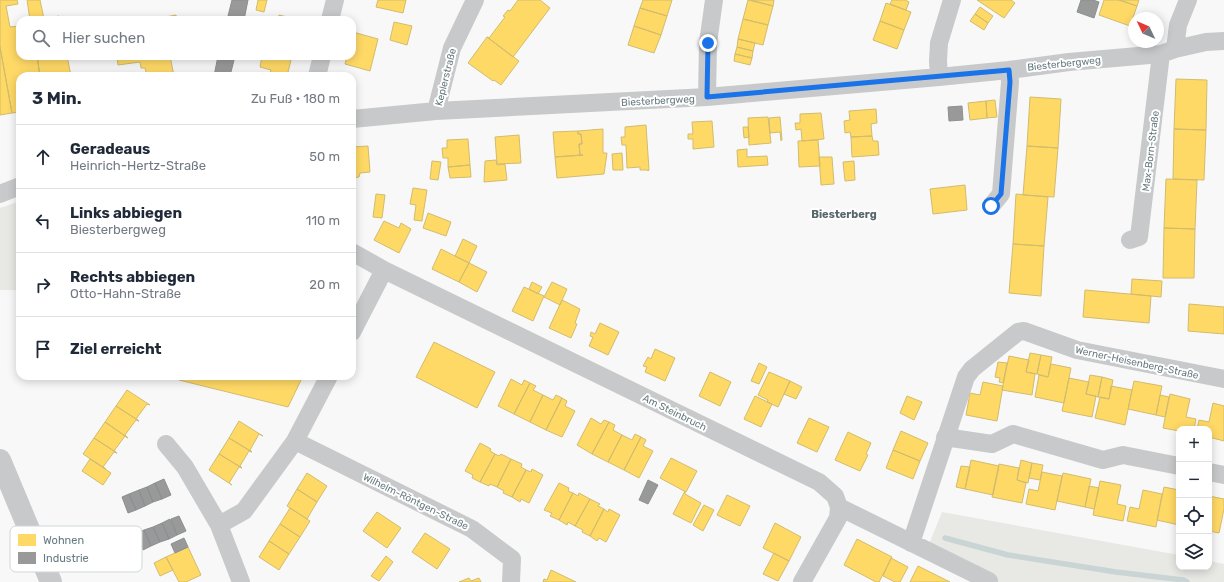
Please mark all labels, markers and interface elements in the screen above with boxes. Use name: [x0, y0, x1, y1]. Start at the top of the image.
north arrow: [1128, 12, 1164, 48]
search box: [16, 16, 356, 60]
icon: search: [30, 27, 52, 49]
text: Hier suchen: [62, 29, 145, 47]
route end: [699, 34, 717, 52]
street label: Keplerstraße: [433, 47, 459, 107]
street label: Biesterbergweg: [1027, 54, 1101, 74]
text: 3 Min.: [32, 88, 82, 108]
text: Zu Fuß · 180 m: [251, 91, 340, 106]
street label: Biesterbergweg: [621, 93, 695, 109]
street label: Max-Born-Straße: [1140, 110, 1162, 192]
text: Geradeaus: [70, 140, 150, 158]
icon: ahead: [32, 146, 54, 168]
text: 50 m: [309, 149, 340, 164]
text: Heinrich-Hertz-Straße: [70, 158, 206, 173]
route start: [982, 197, 1000, 215]
text: Links abbiegen: [70, 204, 182, 222]
district label: Biesterberg: [811, 208, 877, 221]
icon: left: [32, 210, 54, 232]
text: 110 m: [306, 213, 340, 228]
text: Biesterbergweg: [70, 222, 166, 237]
text: Rechts abbiegen: [70, 268, 195, 286]
icon: right: [32, 274, 54, 296]
text: 20 m: [309, 277, 340, 292]
text: Otto-Hahn-Straße: [70, 286, 181, 301]
icon: arrive: [32, 338, 54, 360]
text: Ziel erreicht: [70, 340, 162, 358]
street label: Werner-Heisenberg-Straße: [1074, 344, 1200, 382]
street label: Am Steinbruch: [641, 392, 708, 434]
map controls: [1176, 426, 1212, 570]
button: +: [1176, 426, 1212, 462]
button: −: [1176, 462, 1212, 498]
street label: Wilhelm-Röntgen-Straße: [361, 471, 471, 533]
button: locate: [1176, 498, 1212, 534]
legend: [10, 526, 142, 572]
text: Wohnen: [43, 534, 84, 547]
button: layers: [1176, 534, 1212, 570]
text: Industrie: [43, 552, 89, 565]

